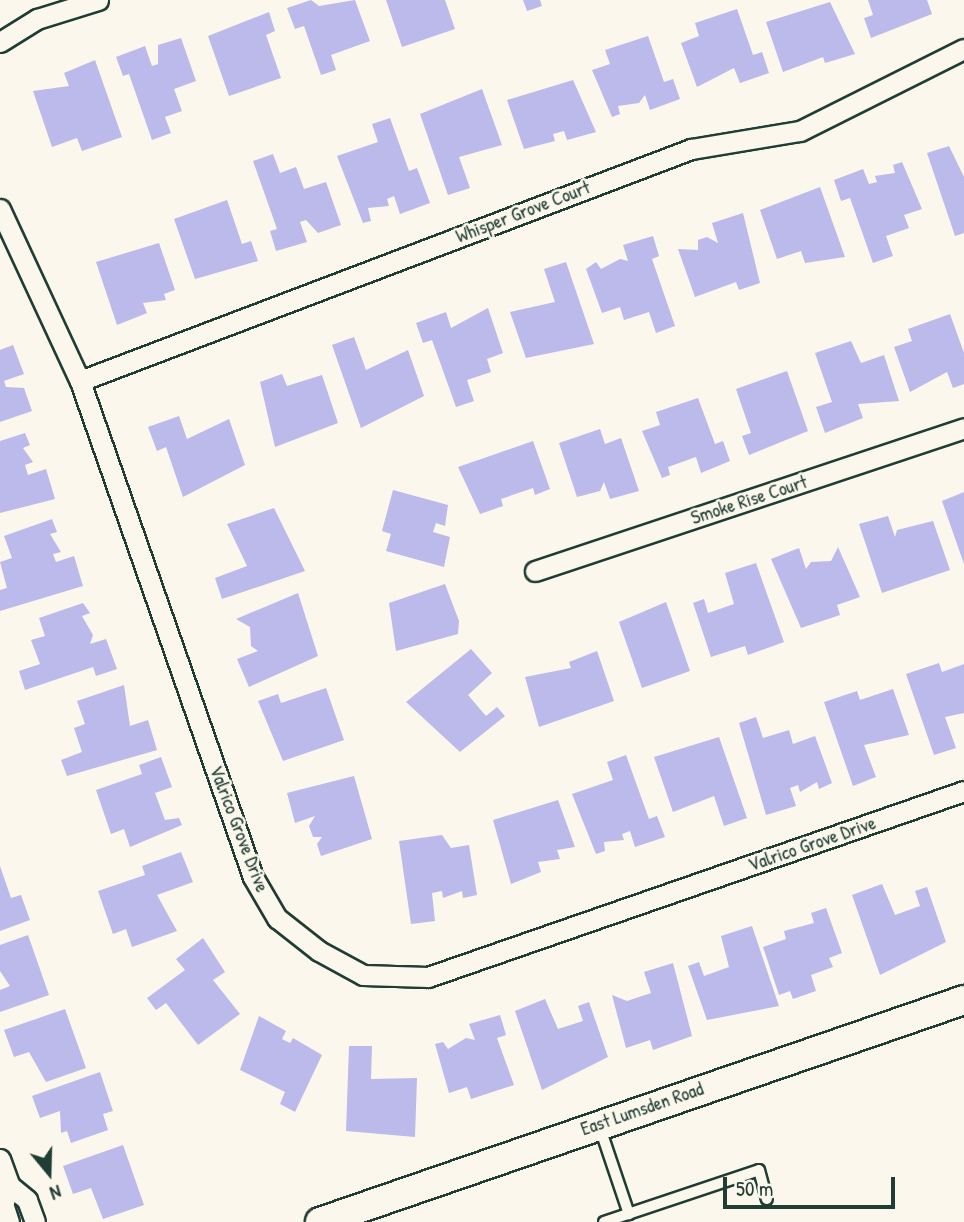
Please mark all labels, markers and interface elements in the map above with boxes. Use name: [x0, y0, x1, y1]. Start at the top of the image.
street label: Whisper Grove Court: [453, 176, 593, 248]
street label: Smoke Rise Court: [688, 470, 810, 530]
street label: Valrico Grove Drive: [204, 763, 274, 895]
street label: Valrico Grove Drive: [745, 811, 879, 877]
street label: East Lumsden Road: [578, 1077, 706, 1141]
north arrow: [14, 1138, 84, 1208]
scale bar: [726, 1162, 898, 1206]
text: 50 m: [736, 1174, 773, 1203]
text: N: [47, 1179, 65, 1207]

